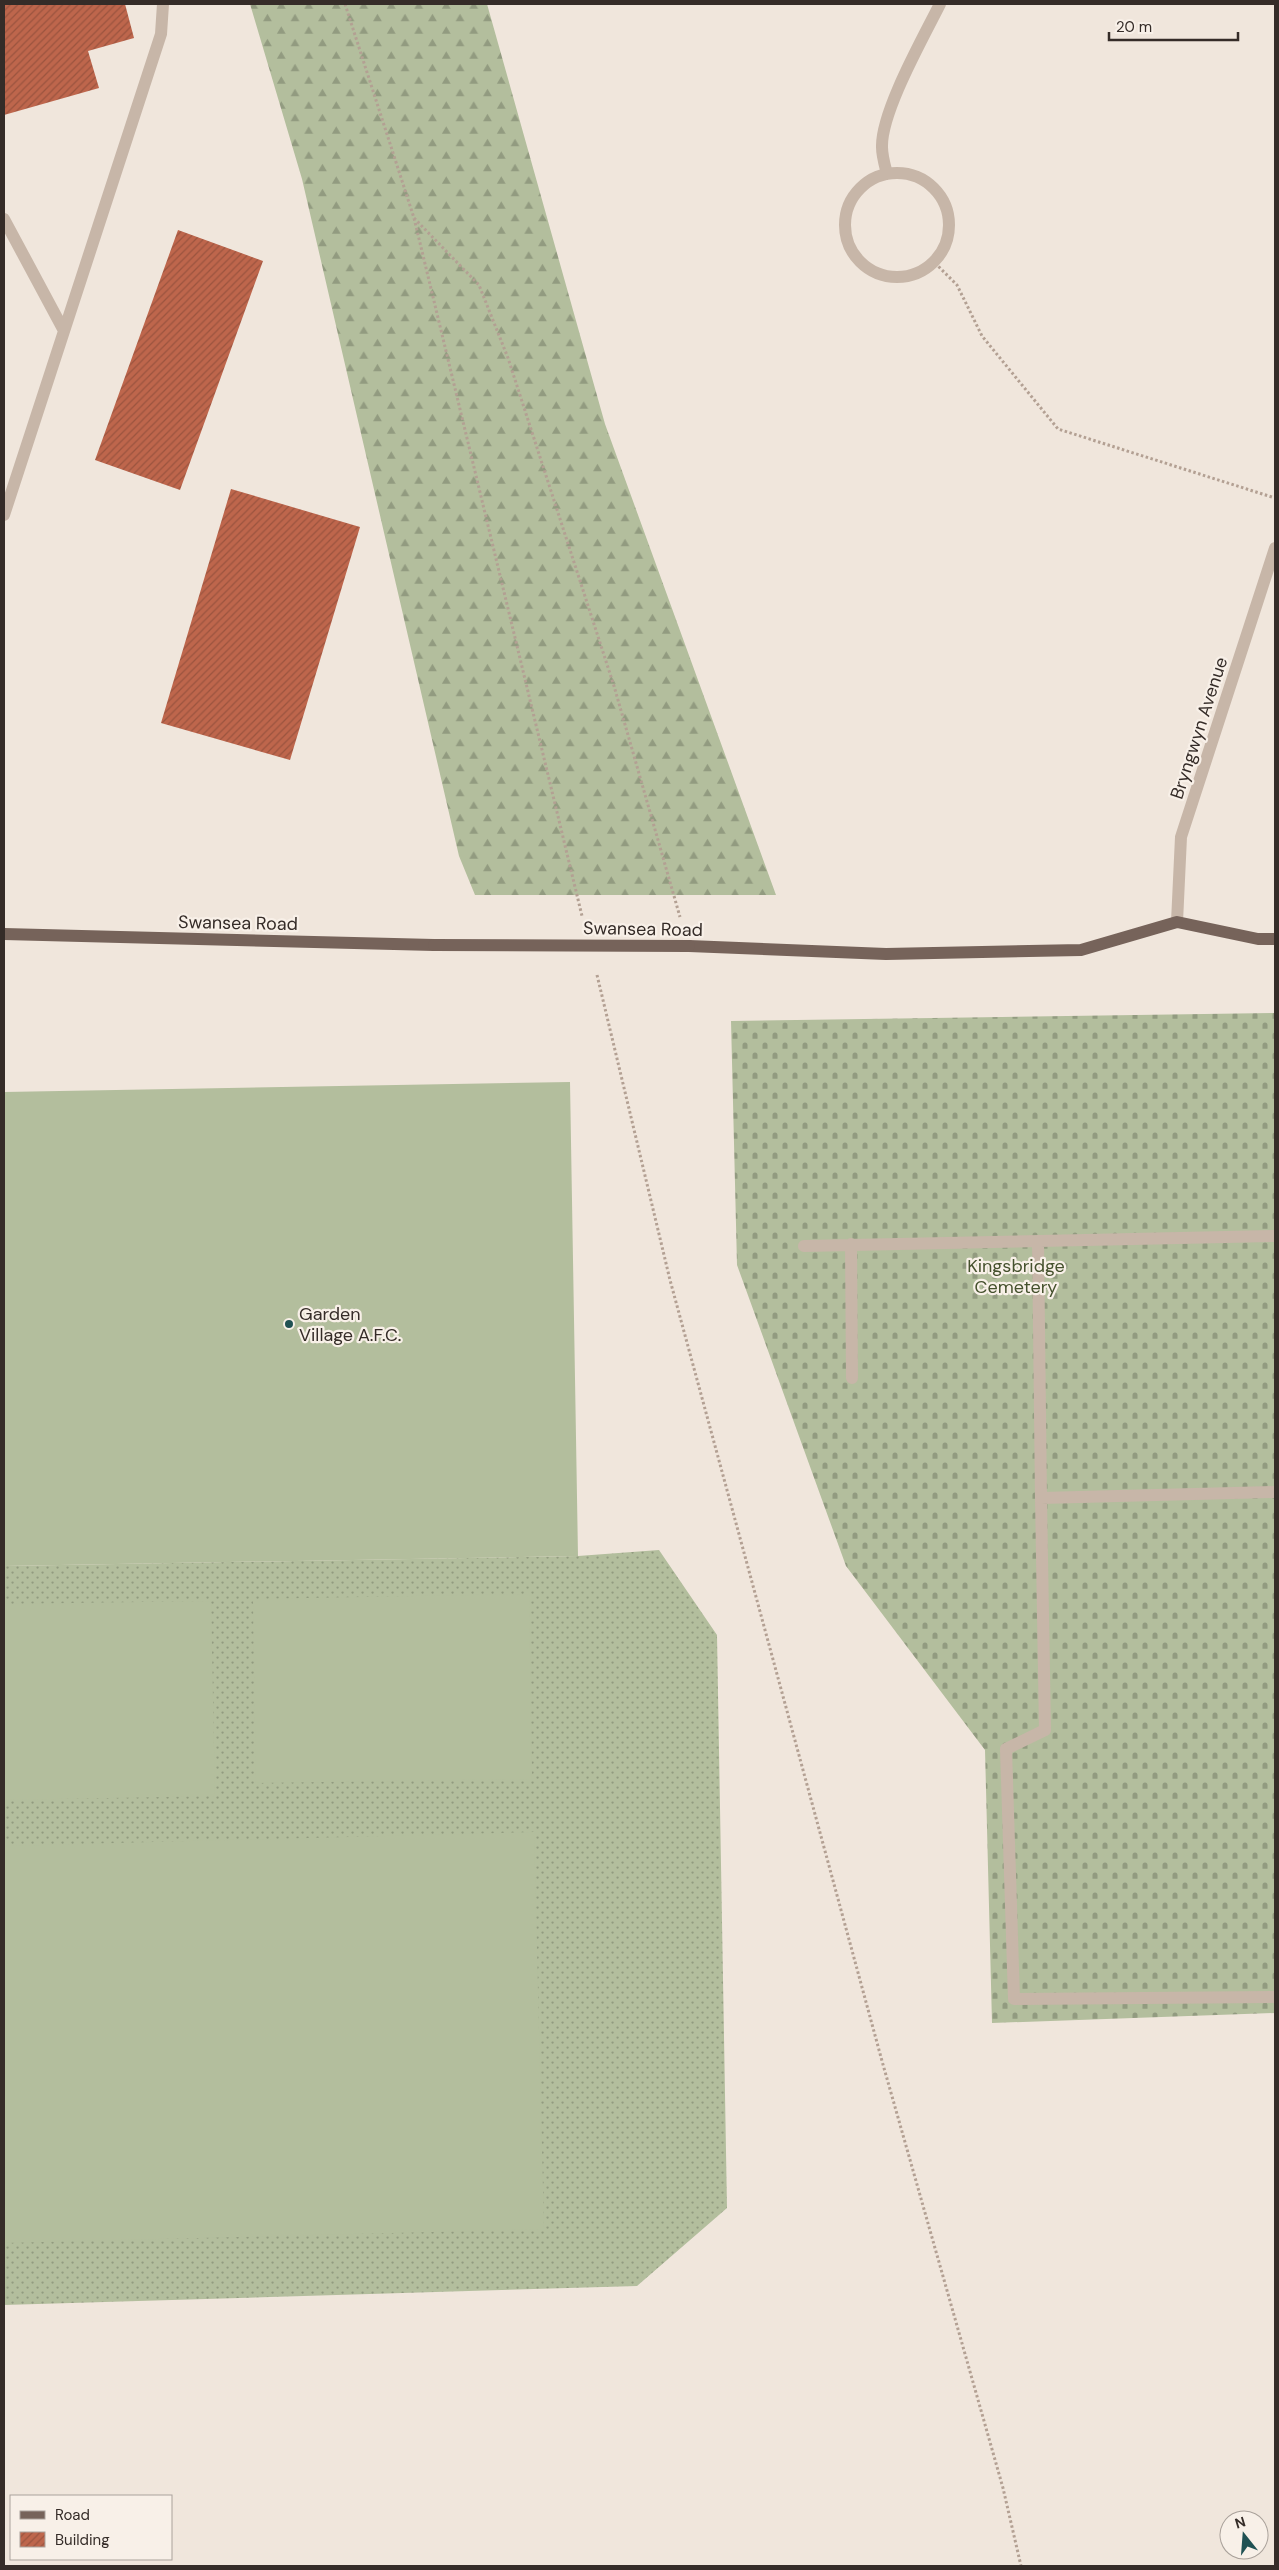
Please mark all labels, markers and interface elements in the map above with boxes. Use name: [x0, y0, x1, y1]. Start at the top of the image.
scale bar: [1109, 10, 1238, 42]
text: 20 m: [1116, 17, 1152, 37]
street label: Bryngwyn Avenue: [1165, 654, 1233, 802]
street label: Swansea Road: [178, 910, 298, 936]
street label: Swansea Road: [583, 916, 703, 942]
park label: Kingsbridge Cemetery: [967, 1254, 1065, 1299]
place label: Garden Village A.F.C.: [299, 1302, 401, 1347]
marker: Garden Village A.F.C.: [283, 1318, 295, 1330]
legend: [10, 2495, 172, 2560]
text: Road: [55, 2505, 90, 2525]
north arrow: [1219, 2510, 1269, 2560]
text: N: [1233, 2512, 1248, 2533]
text: Building: [55, 2530, 110, 2550]

